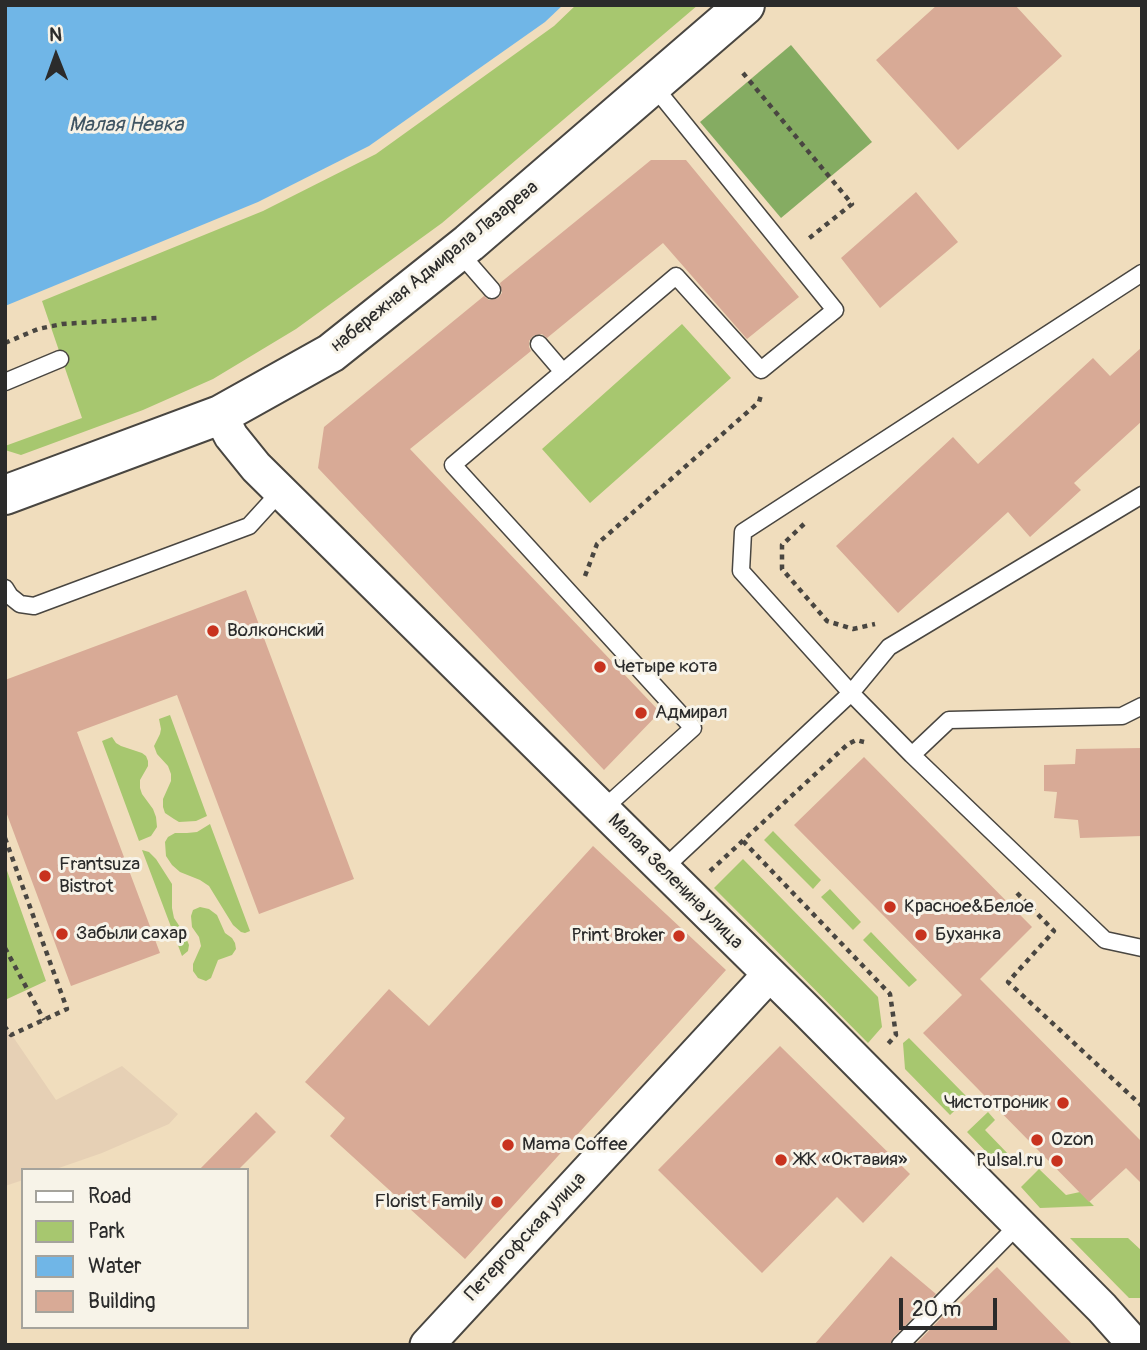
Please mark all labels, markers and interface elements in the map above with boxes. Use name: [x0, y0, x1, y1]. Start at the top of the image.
north arrow: [21, 21, 91, 91]
text: N: [49, 23, 62, 47]
water label: Малая Невка: [69, 113, 183, 139]
street label: набережная Адмирала Лазарева: [327, 176, 543, 358]
place label: Волконский: [227, 620, 324, 642]
marker: Волконский: [205, 623, 221, 639]
place label: Четыре кота: [614, 656, 717, 678]
marker: Четыре кота: [592, 659, 608, 675]
place label: Адмирал: [655, 702, 728, 724]
marker: Адмирал: [633, 705, 649, 721]
street label: Малая Зеленина улица: [603, 810, 747, 954]
place label: Frantsuza Bistrot: [59, 854, 140, 898]
marker: Frantsuza Bistrot: [37, 868, 53, 884]
place label: Красное&Белое: [904, 896, 1034, 918]
marker: Красное&Белое: [882, 899, 898, 915]
place label: Забыли сахар: [76, 923, 187, 945]
place label: Буханка: [935, 924, 1001, 946]
place label: Print Broker: [571, 925, 665, 947]
marker: Забыли сахар: [54, 926, 70, 942]
marker: Буханка: [913, 927, 929, 943]
marker: Print Broker: [671, 928, 687, 944]
place label: Чистотроник: [944, 1092, 1049, 1114]
marker: Чистотроник: [1055, 1095, 1071, 1111]
place label: Ozon: [1051, 1129, 1094, 1151]
marker: Ozon: [1029, 1132, 1045, 1148]
place label: Mama Coffee: [522, 1134, 627, 1156]
marker: Mama Coffee: [500, 1137, 516, 1153]
place label: ЖК «Октавия»: [795, 1149, 907, 1171]
place label: Pulsal.ru: [976, 1150, 1043, 1172]
marker: ЖК «Октавия»: [773, 1152, 789, 1168]
marker: Pulsal.ru: [1049, 1153, 1065, 1169]
legend: [21, 1168, 248, 1329]
street label: Петергофская улица: [461, 1168, 591, 1306]
text: Road: [88, 1183, 132, 1210]
place label: Florist Family: [374, 1191, 483, 1213]
marker: Florist Family: [489, 1194, 505, 1210]
text: Park: [88, 1218, 125, 1245]
text: Water: [88, 1253, 141, 1280]
scale bar: [902, 1284, 1000, 1328]
text: Building: [88, 1288, 155, 1315]
text: 20 m: [912, 1296, 961, 1323]

